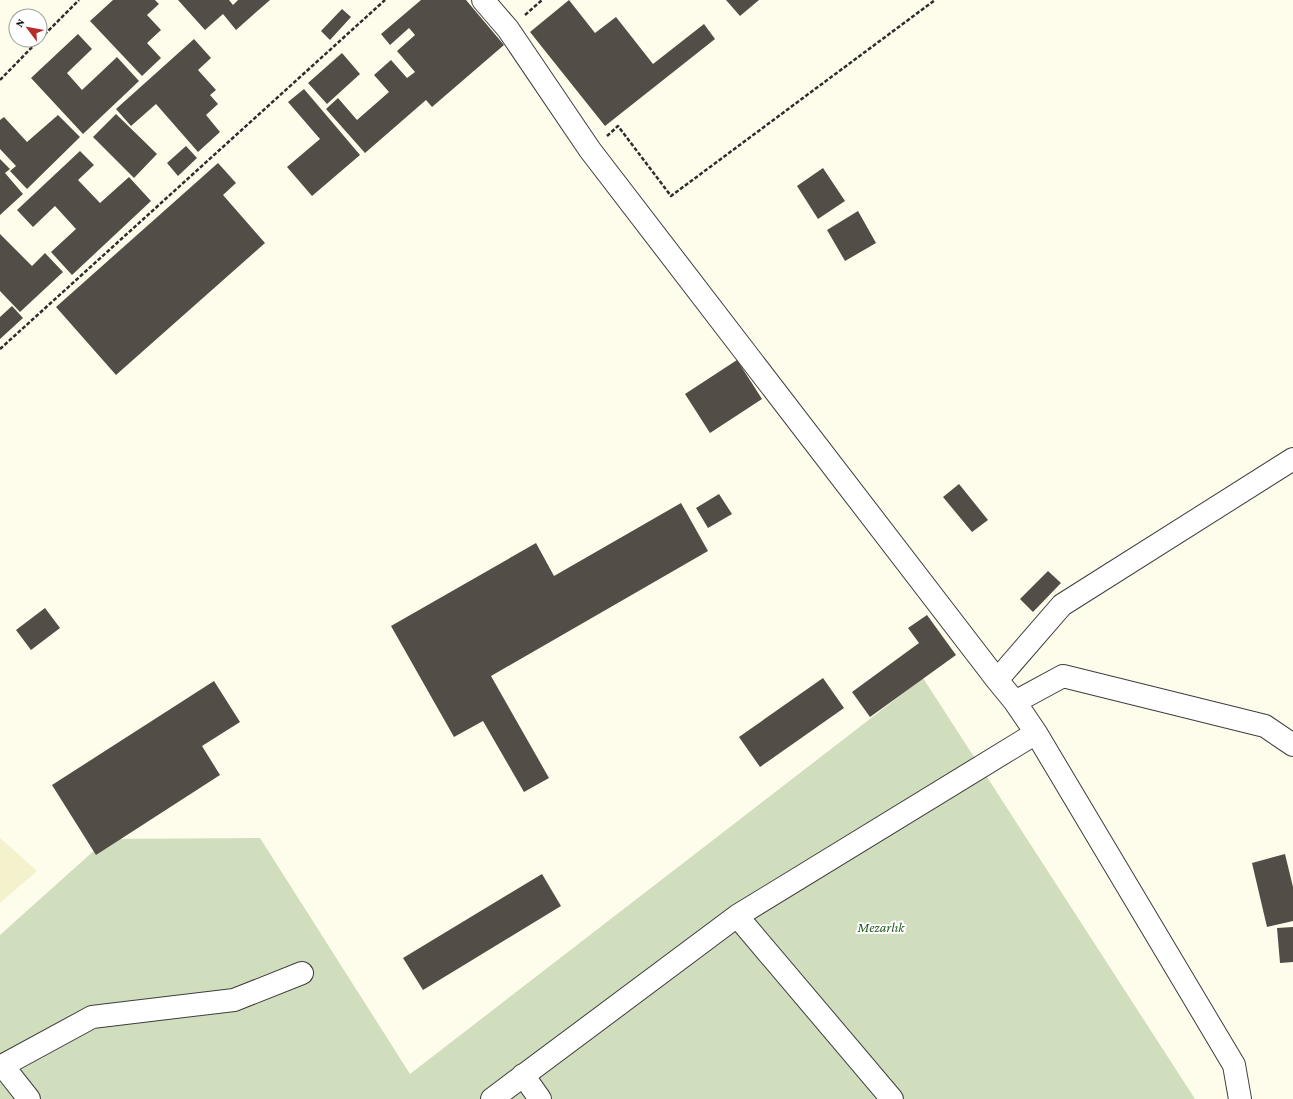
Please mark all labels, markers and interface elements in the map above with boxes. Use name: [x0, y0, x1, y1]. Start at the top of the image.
north arrow: [8, 8, 48, 48]
text: N: [12, 16, 27, 29]
park label: Mezarlık: [857, 919, 905, 935]

